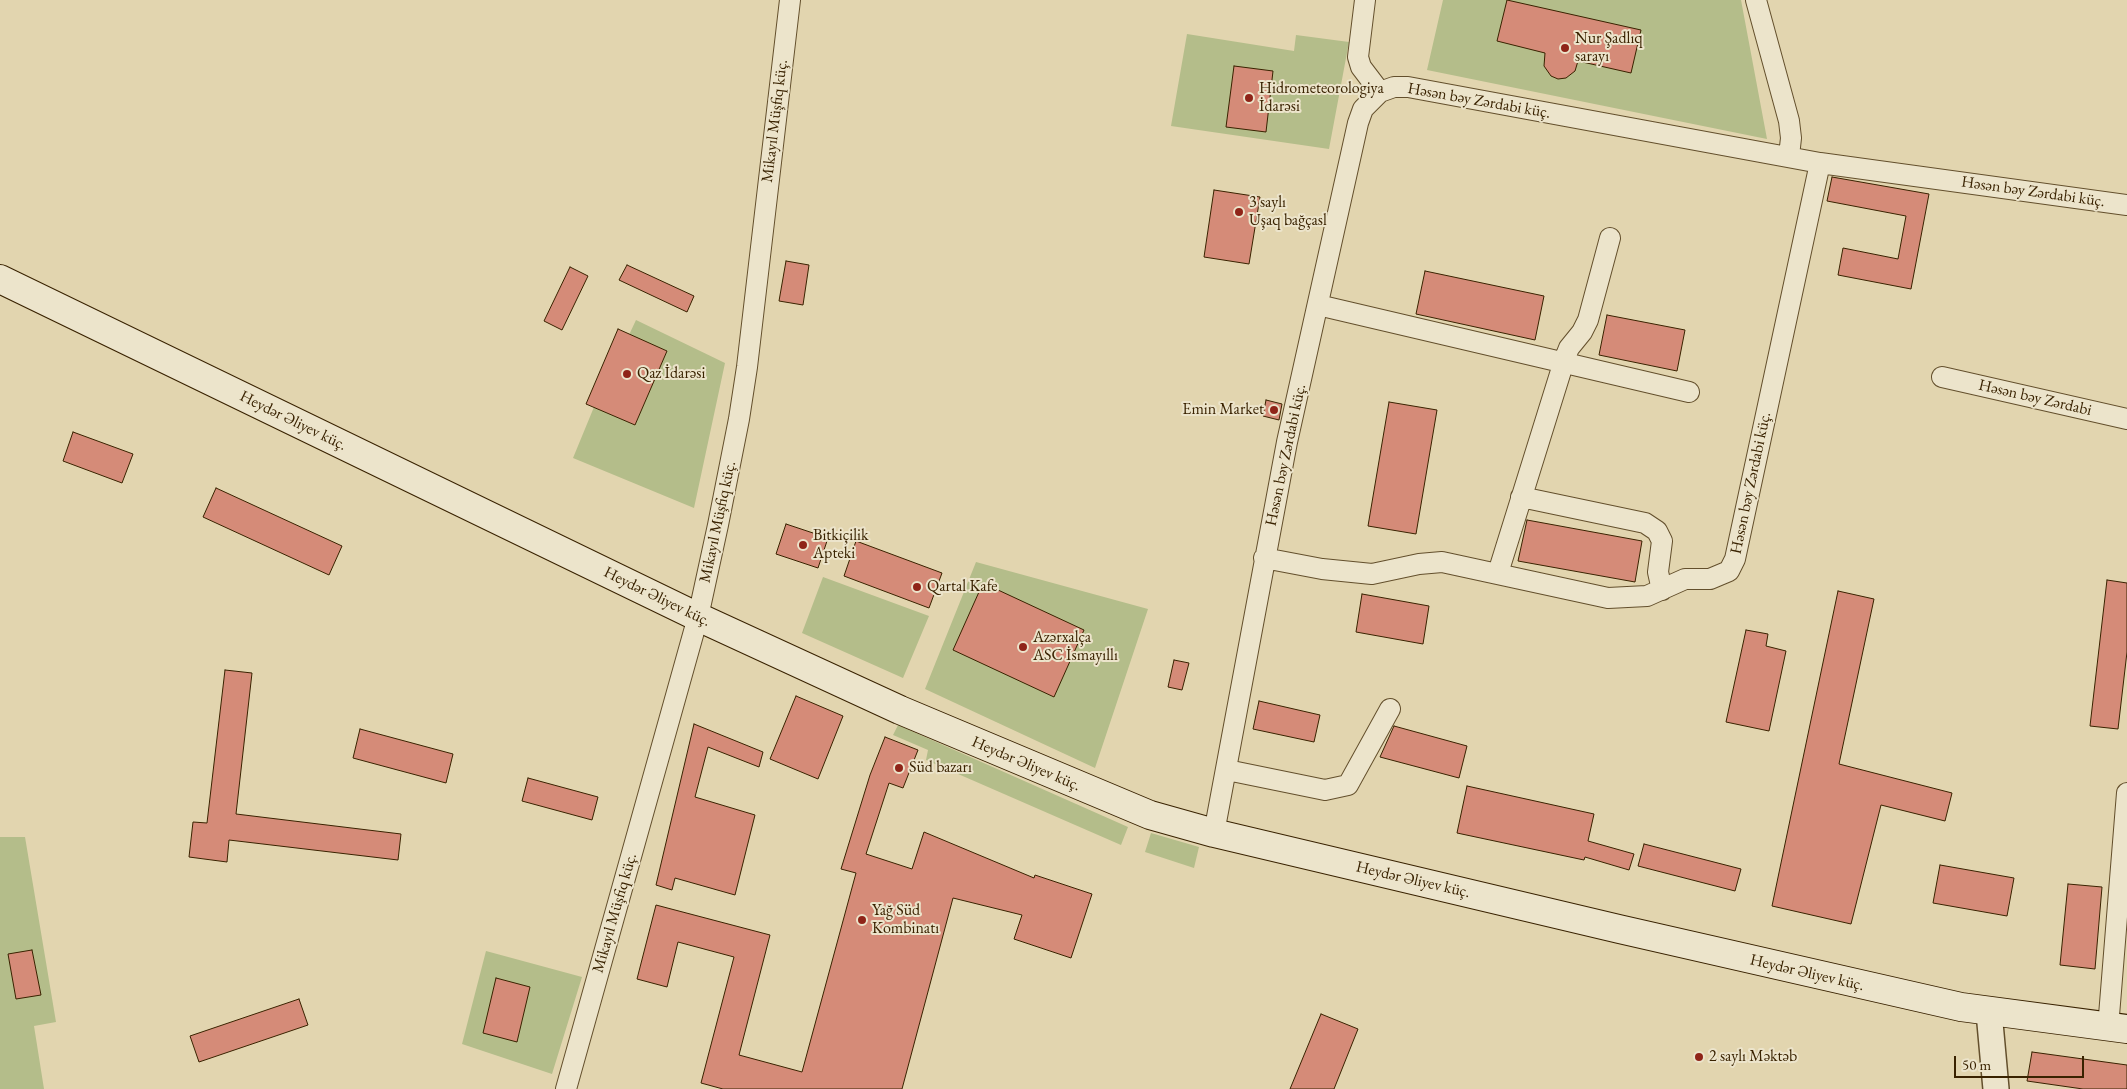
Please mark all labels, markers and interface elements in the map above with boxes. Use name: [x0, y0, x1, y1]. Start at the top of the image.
place label: Nur Şadlıq sarayı: [1575, 29, 1643, 67]
marker: Nur Şadlıq sarayı: [1559, 42, 1571, 54]
street label: Mikayıl Müşfiq küç.: [758, 58, 792, 184]
place label: Hidrometeorologiya İdarəsi: [1259, 79, 1384, 117]
street label: Həsən bəy Zərdabi küç.: [1406, 79, 1552, 123]
marker: Hidrometeorologiya İdarəsi: [1243, 92, 1255, 104]
street label: Həsən bəy Zərdabi küç.: [1960, 172, 2106, 212]
place label: 3 saylı Uşaq bağçasl: [1249, 193, 1327, 231]
marker: 3 saylı Uşaq bağçasl: [1233, 206, 1245, 218]
place label: Qaz İdarəsi: [637, 364, 705, 384]
marker: Qaz İdarəsi: [621, 368, 633, 380]
street label: Həsən bəy Zərdabi: [1977, 376, 2093, 420]
street label: Həsən bəy Zərdabi küç.: [1262, 382, 1310, 528]
street label: Heydər Əliyev küç.: [236, 387, 350, 455]
place label: Emin Market: [1182, 400, 1264, 420]
marker: Emin Market: [1268, 404, 1280, 416]
street label: Həsən bəy Zərdabi küç.: [1727, 410, 1775, 556]
street label: Mikayıl Müşfiq küç.: [696, 459, 740, 585]
place label: Bitkiçilik Apteki: [813, 526, 868, 564]
marker: Bitkiçilik Apteki: [797, 539, 809, 551]
street label: Heydər Əliyev küç.: [600, 563, 714, 631]
place label: Qartal Kafe: [927, 577, 998, 597]
marker: Qartal Kafe: [911, 581, 923, 593]
place label: Azərxalça ASC İsmayıllı: [1033, 628, 1118, 666]
marker: Azərxalça ASC İsmayıllı: [1017, 641, 1029, 653]
street label: Heydər Əliyev küç.: [969, 732, 1083, 796]
place label: Süd bazarı: [909, 758, 972, 778]
marker: Süd bazarı: [893, 762, 905, 774]
street label: Mikayıl Müşfiq küç.: [589, 851, 641, 975]
street label: Heydər Əliyev küç.: [1354, 858, 1472, 902]
place label: Yağ Süd Kombinatı: [872, 901, 939, 939]
marker: Yağ Süd Kombinatı: [856, 914, 868, 926]
street label: Heydər Əliyev küç.: [1748, 951, 1866, 995]
scale bar: [1957, 1046, 2087, 1078]
place label: 2 saylı Məktəb: [1709, 1047, 1797, 1067]
marker: 2 saylı Məktəb: [1693, 1051, 1705, 1063]
text: 50 m: [1962, 1055, 1991, 1074]

